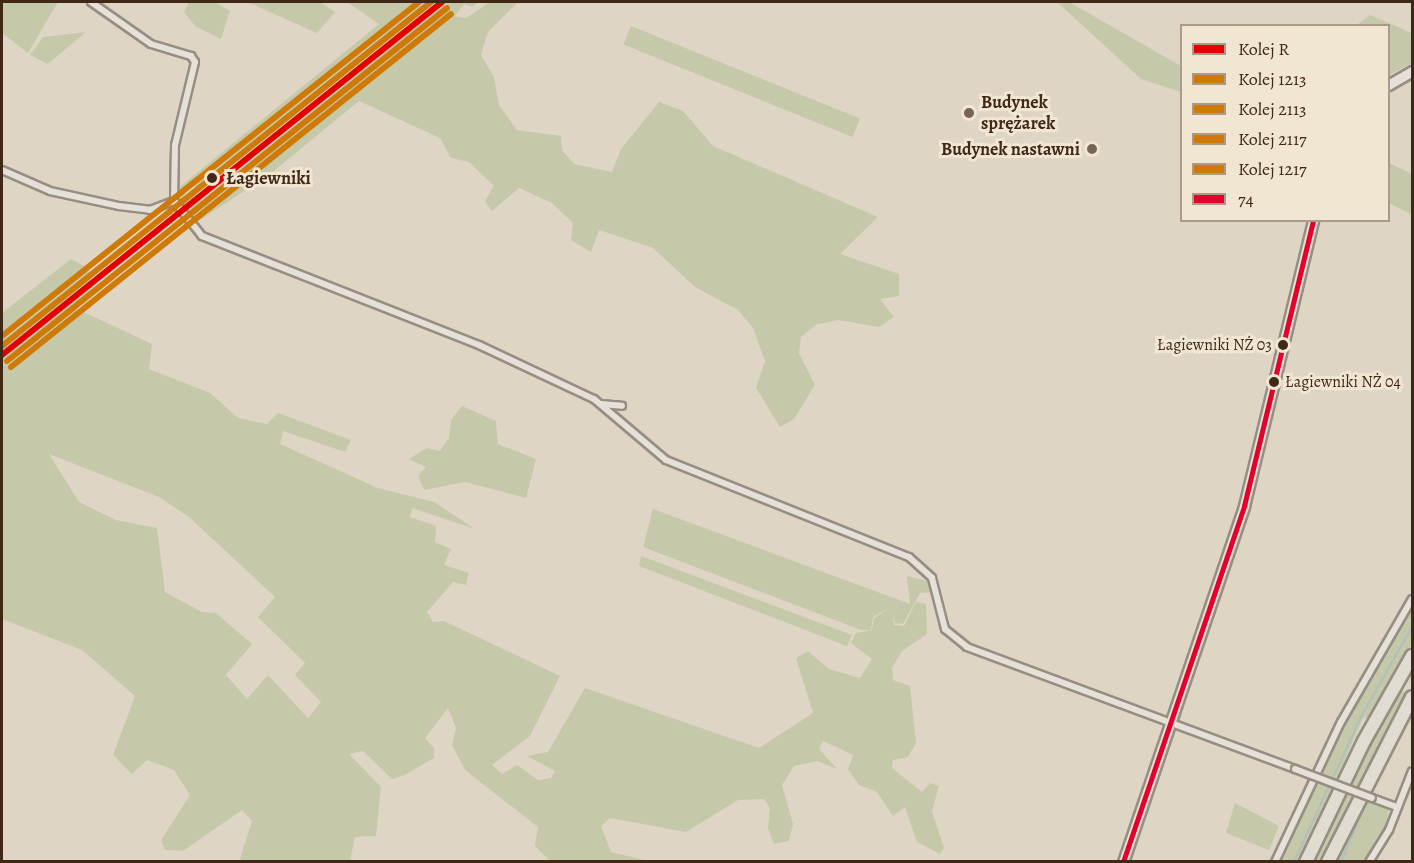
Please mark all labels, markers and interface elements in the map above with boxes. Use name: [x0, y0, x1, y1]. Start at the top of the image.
legend: [1180, 24, 1390, 222]
text: Kolej R: [1238, 37, 1289, 61]
text: Kolej 1213: [1238, 67, 1307, 91]
place label: Budynek sprężarek: [981, 92, 1055, 134]
text: Kolej 2113: [1238, 97, 1307, 121]
marker: Budynek sprężarek: [962, 106, 976, 120]
text: Kolej 2117: [1238, 127, 1307, 151]
place label: Budynek nastawni: [941, 138, 1080, 160]
marker: Budynek nastawni: [1085, 142, 1099, 156]
text: Kolej 1217: [1238, 157, 1307, 181]
place label: Łagiewniki: [226, 167, 311, 189]
marker: Łagiewniki: [203, 169, 221, 187]
text: 74: [1238, 187, 1254, 211]
place label: Łagiewniki NŻ 03: [1157, 335, 1272, 355]
marker: Łagiewniki NŻ 03: [1277, 339, 1289, 351]
place label: Łagiewniki NŻ 04: [1285, 372, 1401, 392]
marker: Łagiewniki NŻ 04: [1268, 376, 1280, 388]

